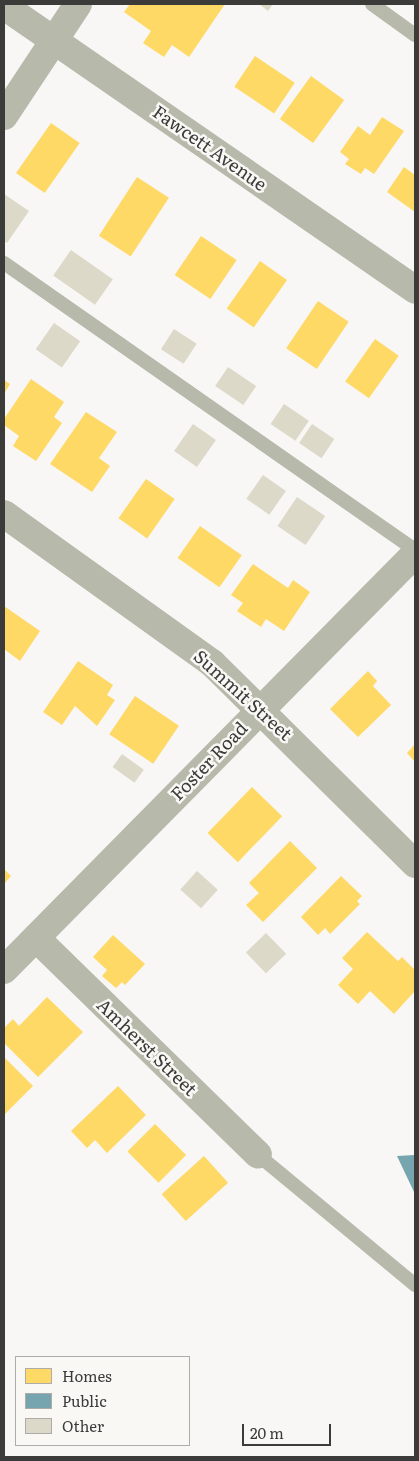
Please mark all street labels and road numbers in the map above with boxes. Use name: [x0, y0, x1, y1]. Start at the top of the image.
street label: Fawcett Avenue: [149, 101, 271, 195]
street label: Summit Street: [189, 645, 297, 745]
street label: Foster Road: [166, 717, 252, 805]
street label: Amherst Street: [93, 994, 201, 1100]

